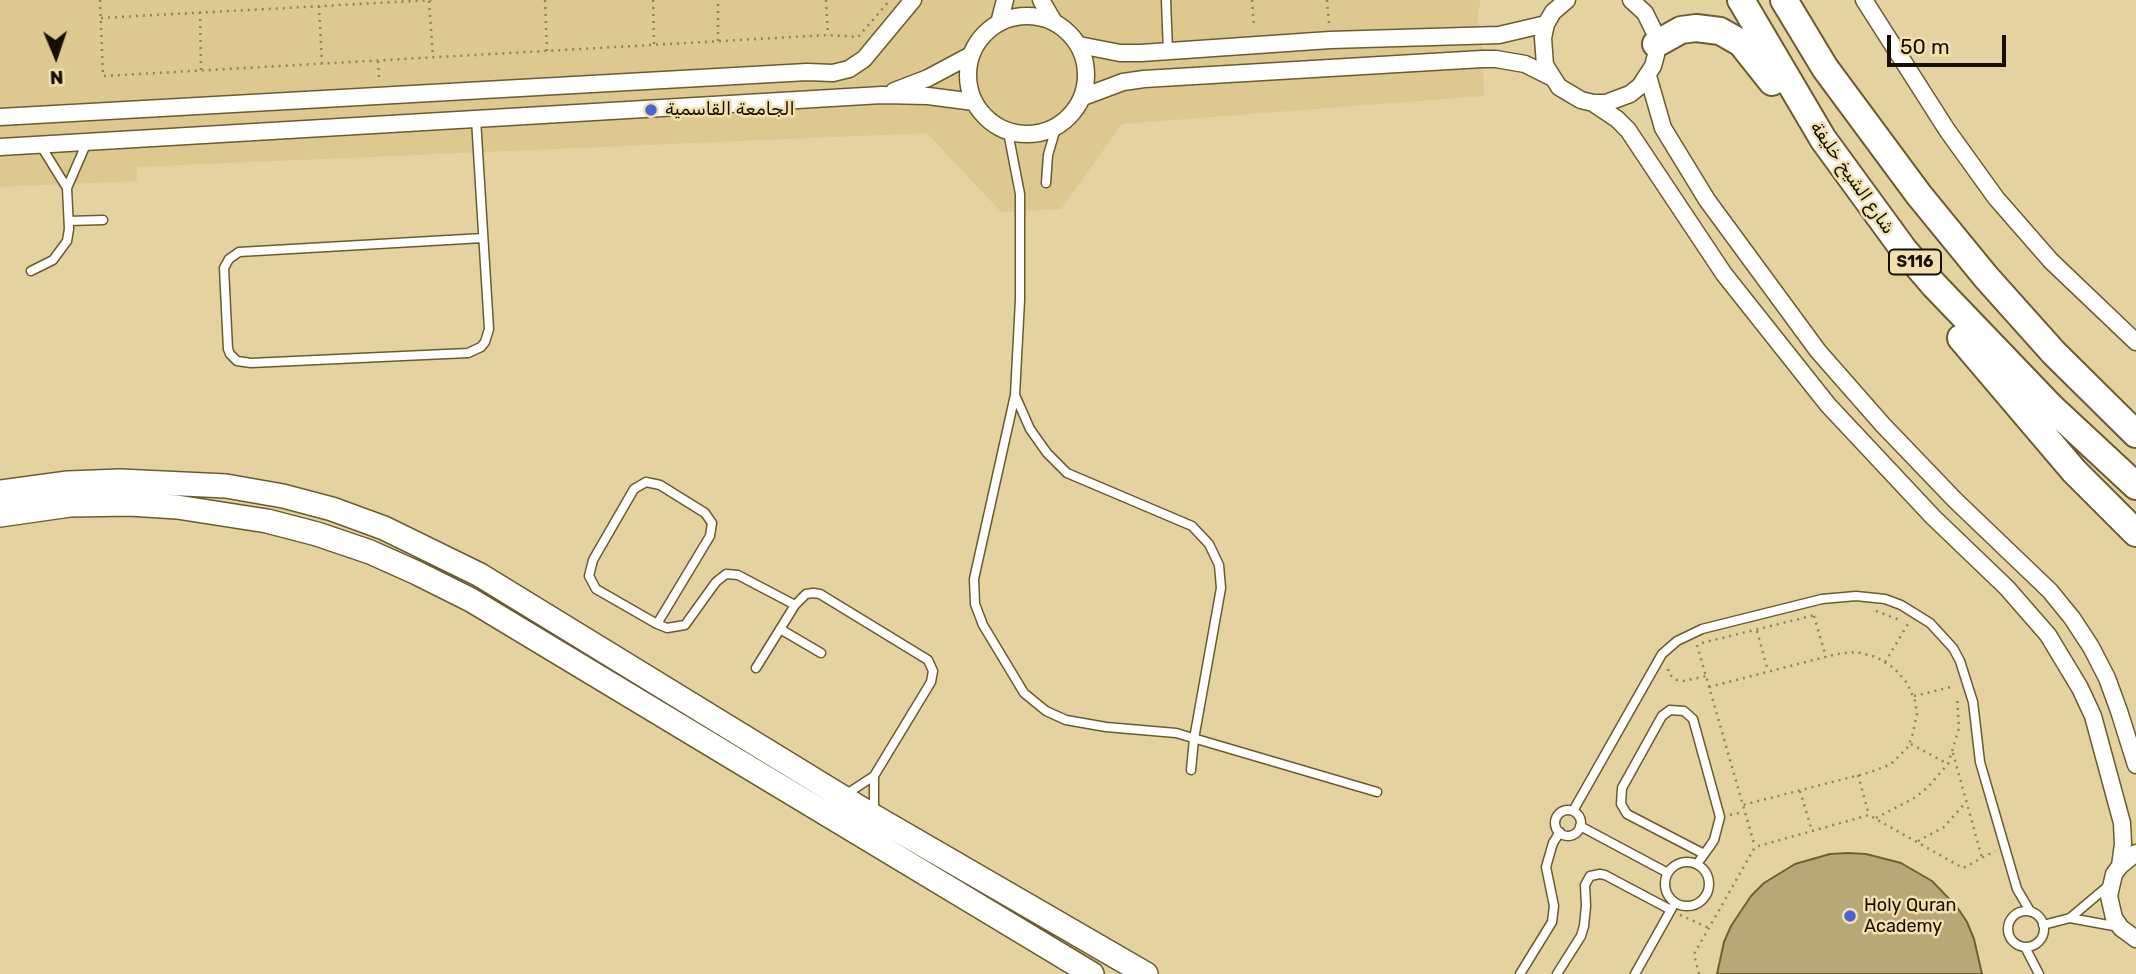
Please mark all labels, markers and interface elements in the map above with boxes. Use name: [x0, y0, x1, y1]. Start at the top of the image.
north arrow: [21, 21, 91, 91]
scale bar: [1891, 21, 2010, 65]
text: 50 m: [1900, 34, 1950, 59]
text: N: [50, 66, 64, 89]
place label: الجامعة القاسمية: [665, 99, 795, 121]
marker: الجامعة القاسمية: [643, 102, 659, 118]
street label: شارع الشيخ خليفة: [1805, 118, 1899, 238]
road number: S116: [1889, 250, 1941, 274]
place label: Holy Quran Academy: [1864, 895, 1956, 937]
marker: Holy Quran Academy: [1842, 908, 1858, 924]

